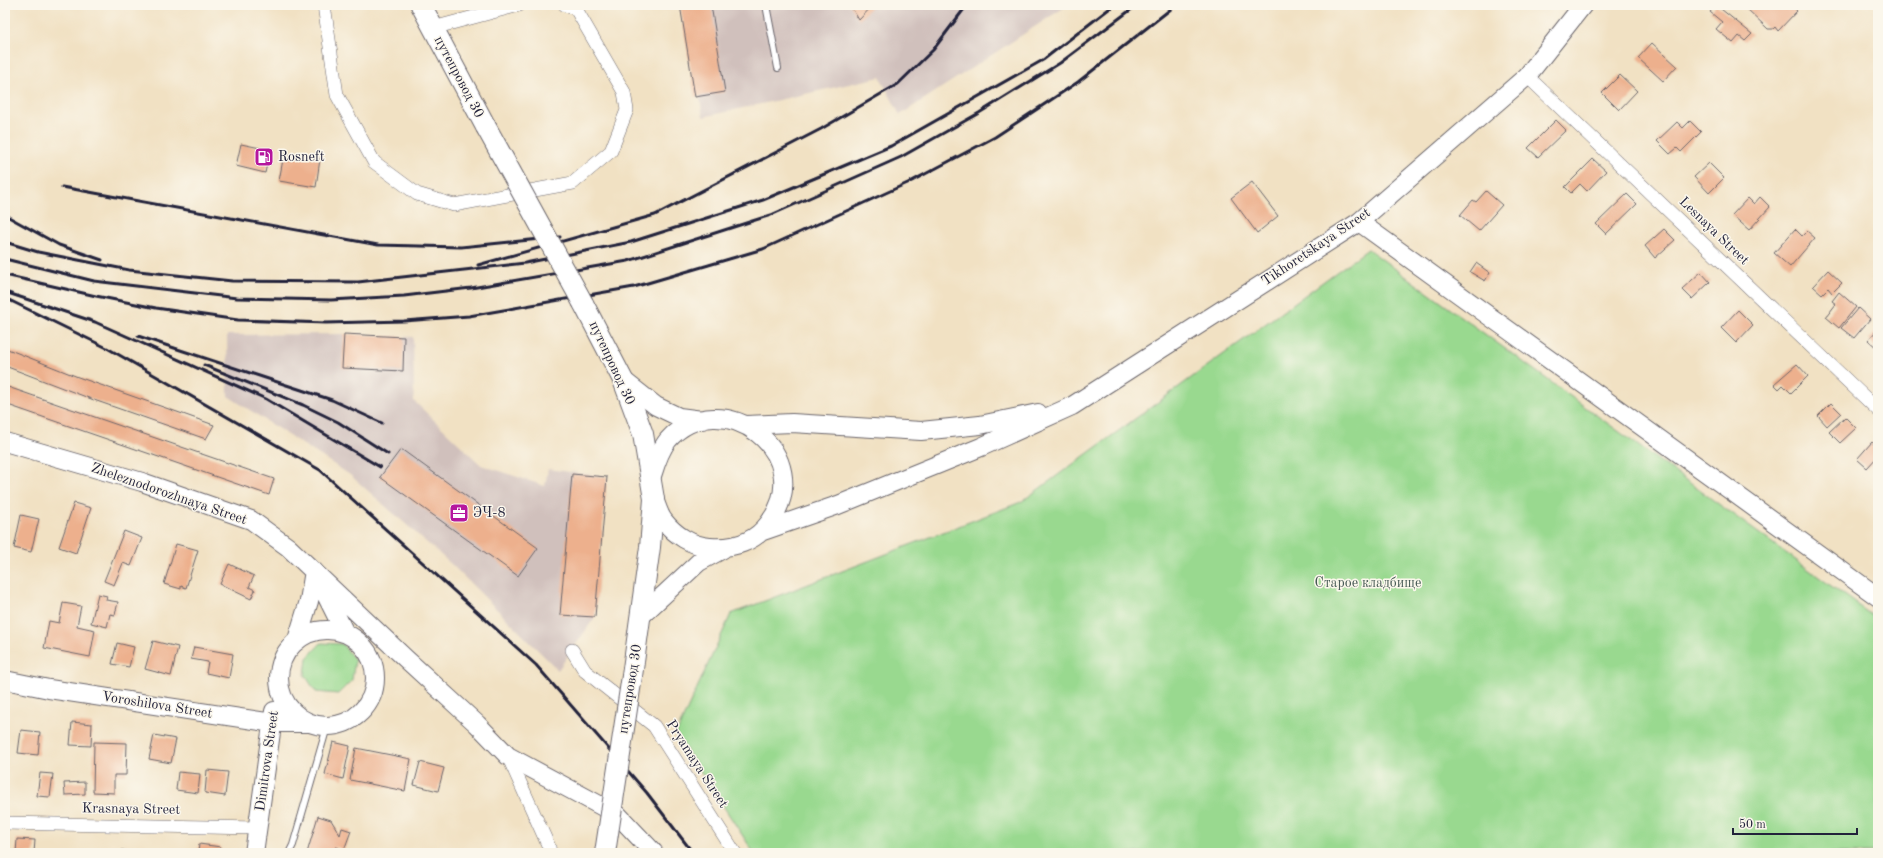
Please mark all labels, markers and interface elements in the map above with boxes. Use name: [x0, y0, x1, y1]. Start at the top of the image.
street label: путепровод 30: [432, 34, 486, 120]
fuel station icon: Rosneft: [253, 146, 275, 168]
place label: Rosneft: [278, 150, 325, 164]
street label: Lesnaya Street: [1676, 194, 1752, 268]
street label: Tikhoretskaya Street: [1259, 205, 1373, 288]
street label: путепровод 30: [587, 319, 637, 407]
street label: Zheleznodorozhnaya Street: [89, 461, 249, 527]
office icon: ЭЧ-8: [448, 502, 470, 524]
place label: ЭЧ-8: [473, 506, 506, 520]
park label: Старое кладбище: [1315, 576, 1421, 590]
street label: путепровод 30: [616, 643, 644, 735]
street label: Voroshilova Street: [101, 689, 213, 721]
street label: Dimitrova Street: [253, 710, 281, 812]
street label: Pryamaya Street: [663, 717, 731, 811]
street label: Krasnaya Street: [82, 801, 180, 817]
scale bar: [1733, 810, 1857, 836]
text: 50 m: [1739, 818, 1766, 831]

